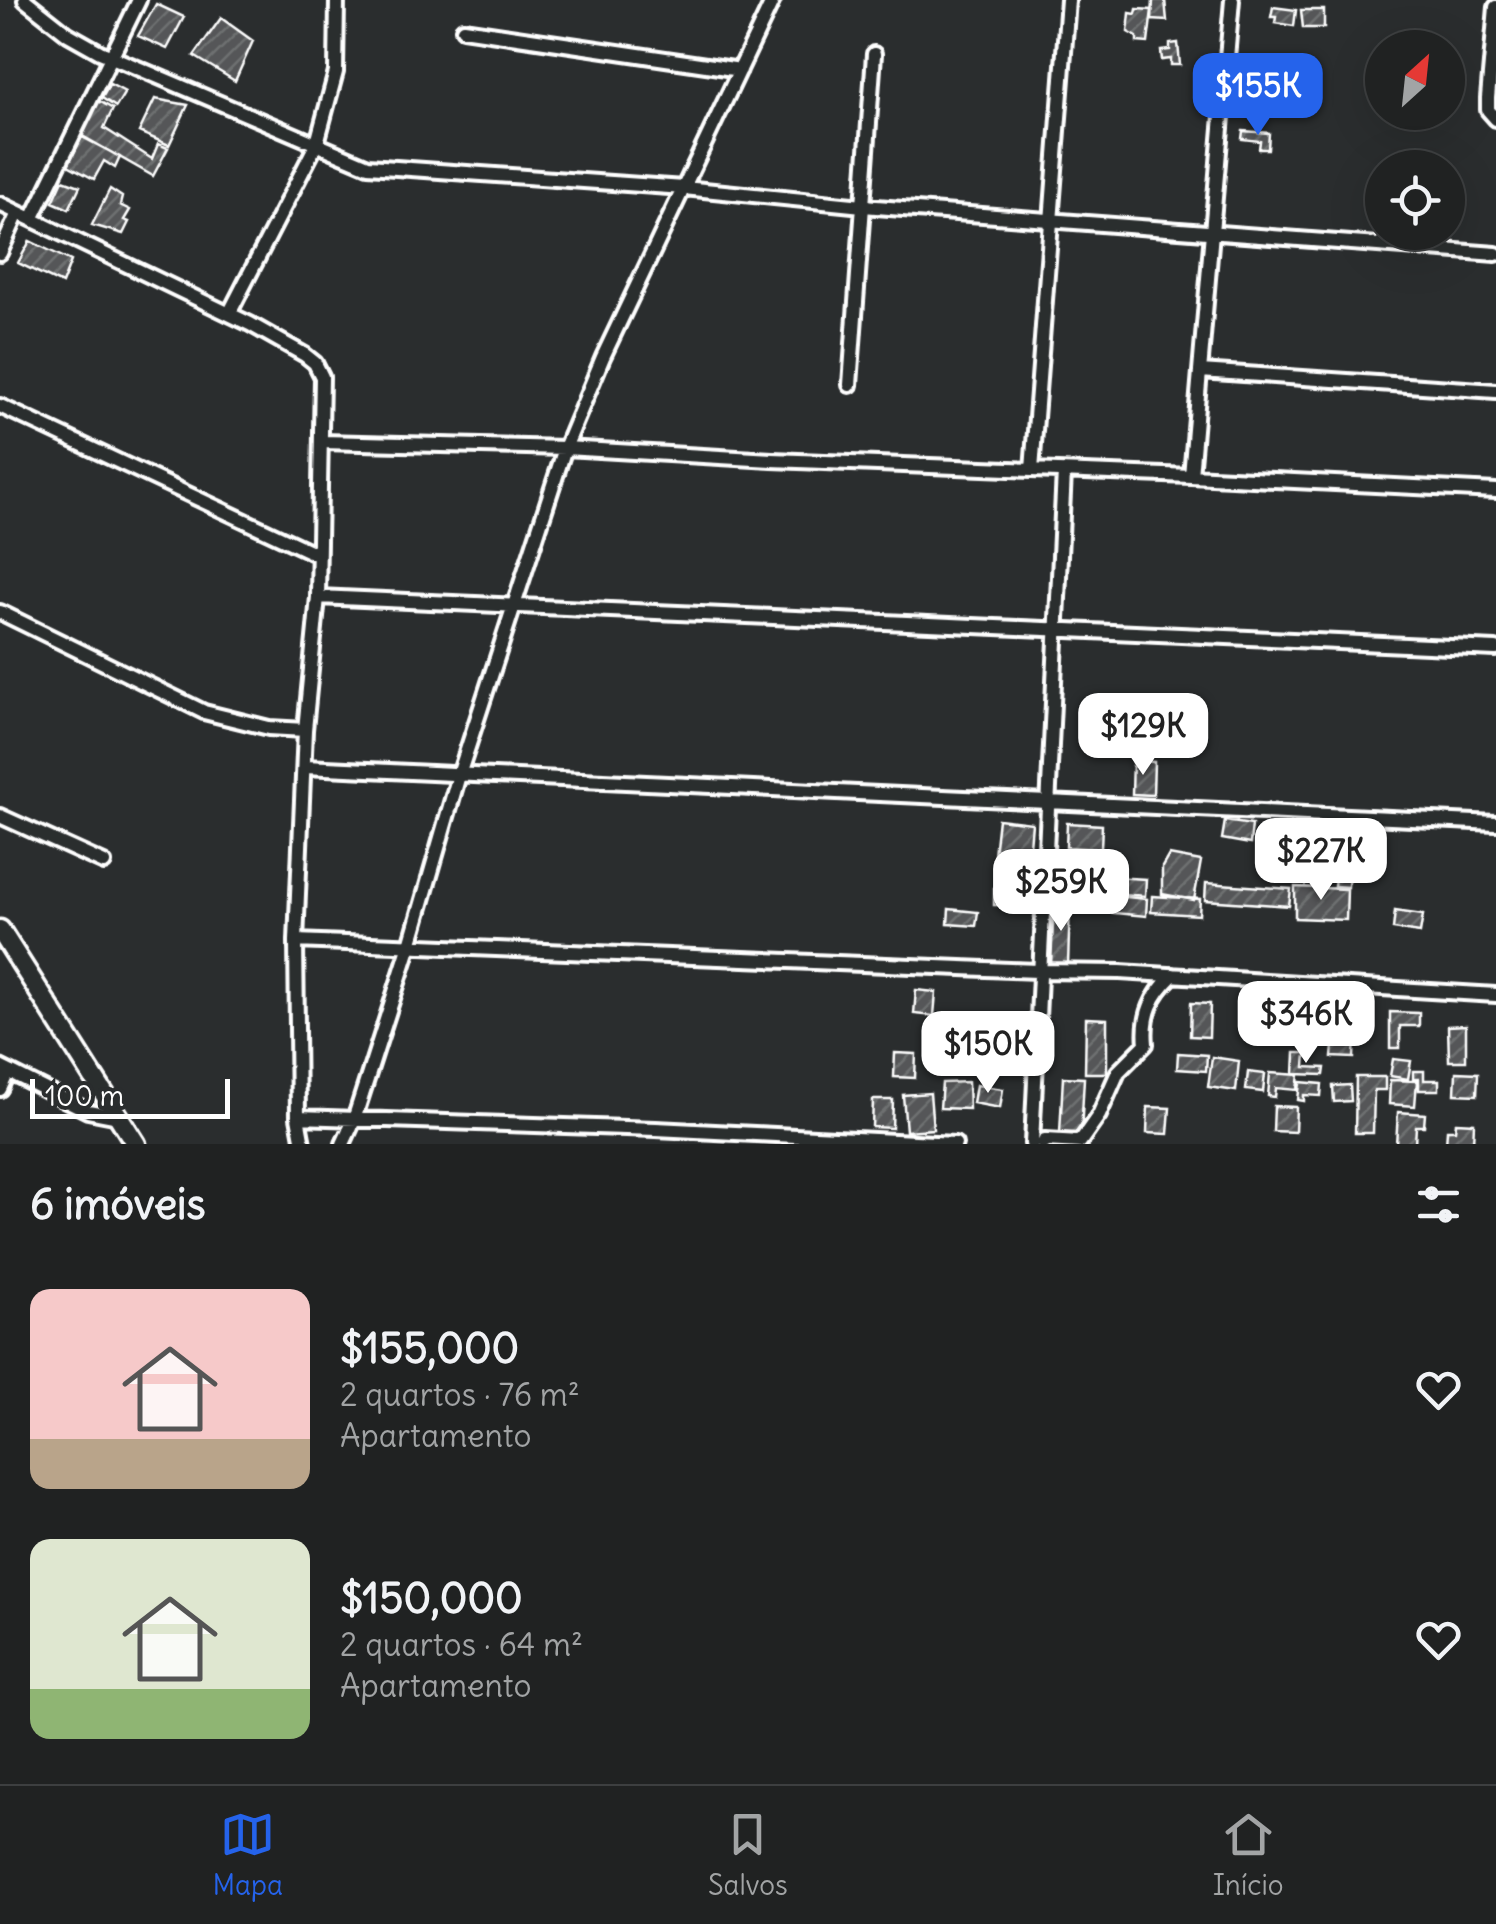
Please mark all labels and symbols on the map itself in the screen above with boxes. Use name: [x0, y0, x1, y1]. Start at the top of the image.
north arrow: [1365, 30, 1465, 130]
pin: $155K: [1188, 53, 1328, 138]
pin: $129K: [1073, 693, 1213, 778]
pin: $227K: [1251, 818, 1391, 903]
pin: $259K: [991, 849, 1131, 934]
pin: $346K: [1236, 981, 1376, 1066]
pin: $150K: [918, 1011, 1058, 1096]
scale bar: [30, 1074, 230, 1118]

